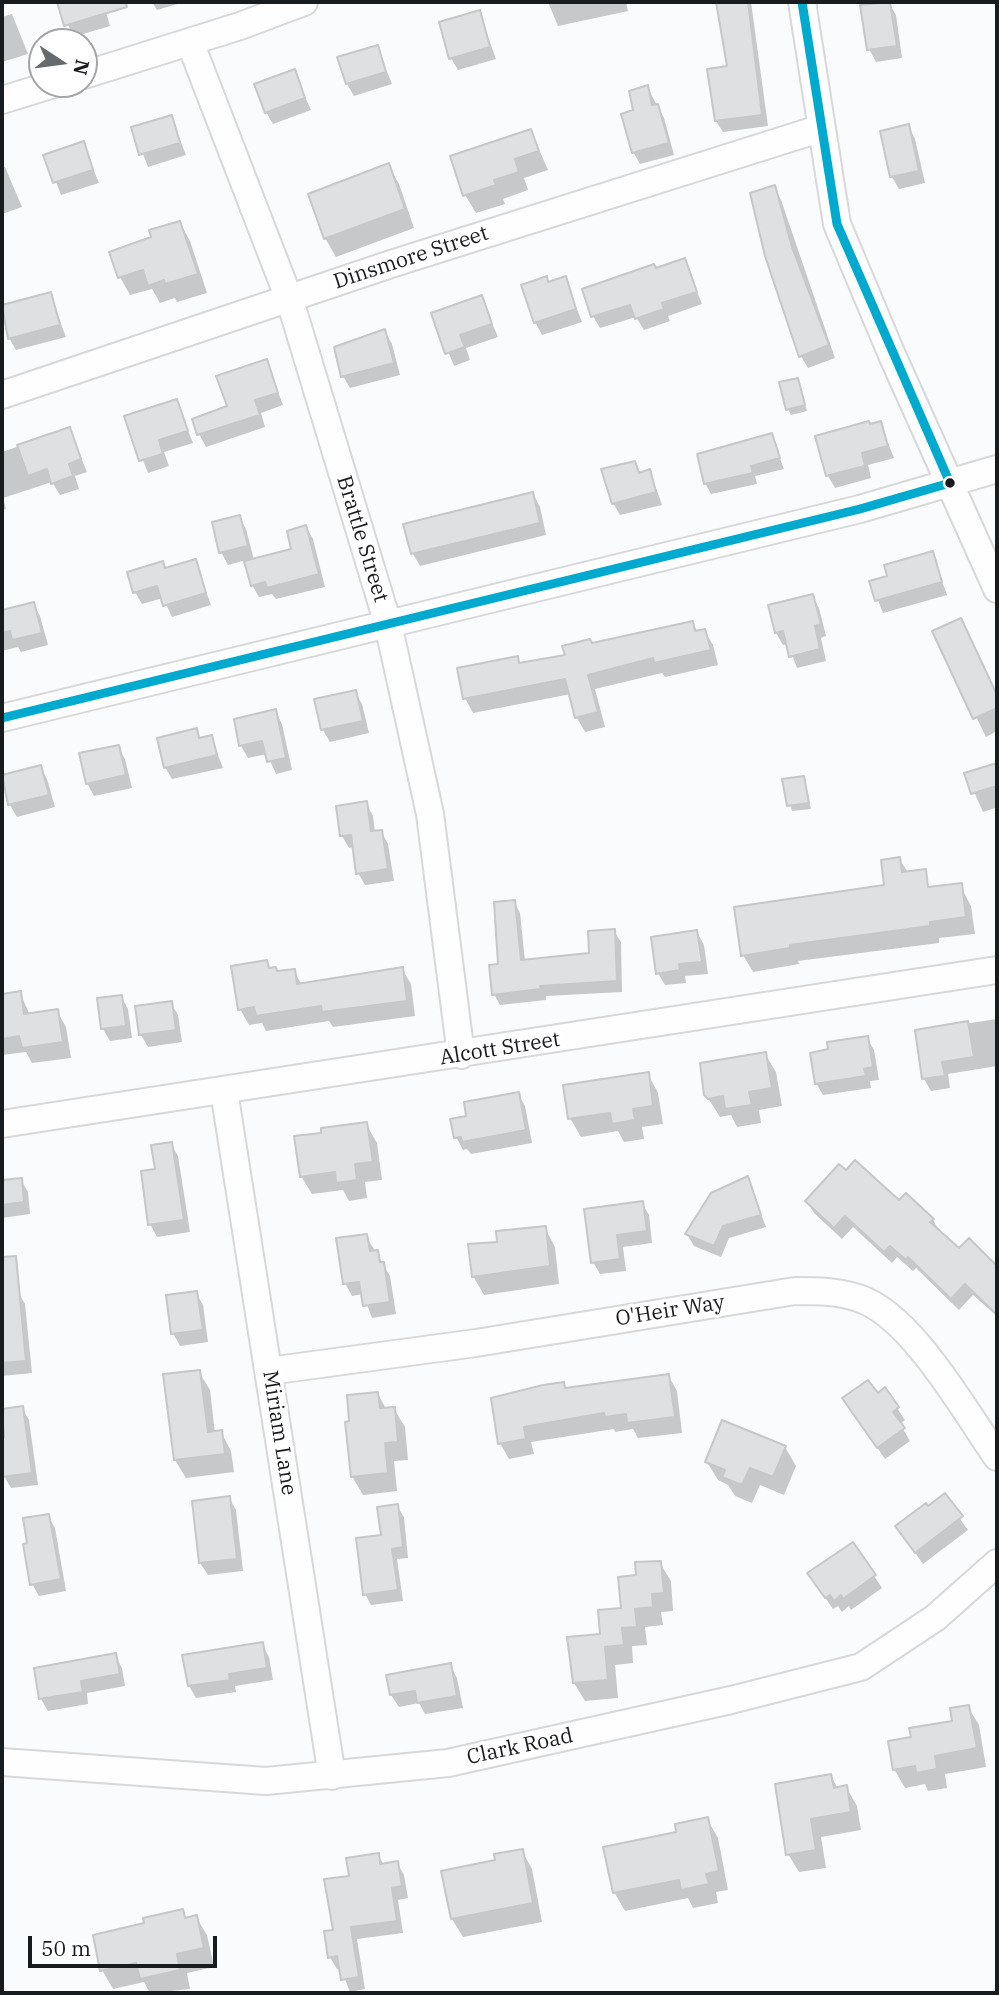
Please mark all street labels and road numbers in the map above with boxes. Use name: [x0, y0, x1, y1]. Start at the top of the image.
street label: Dinsmore Street: [330, 221, 492, 295]
street label: Brattle Street: [331, 473, 393, 605]
street label: Alcott Street: [438, 1027, 562, 1071]
street label: O'Heir Way: [614, 1290, 726, 1332]
street label: Miriam Lane: [257, 1369, 301, 1497]
street label: Clark Road: [465, 1723, 575, 1771]

